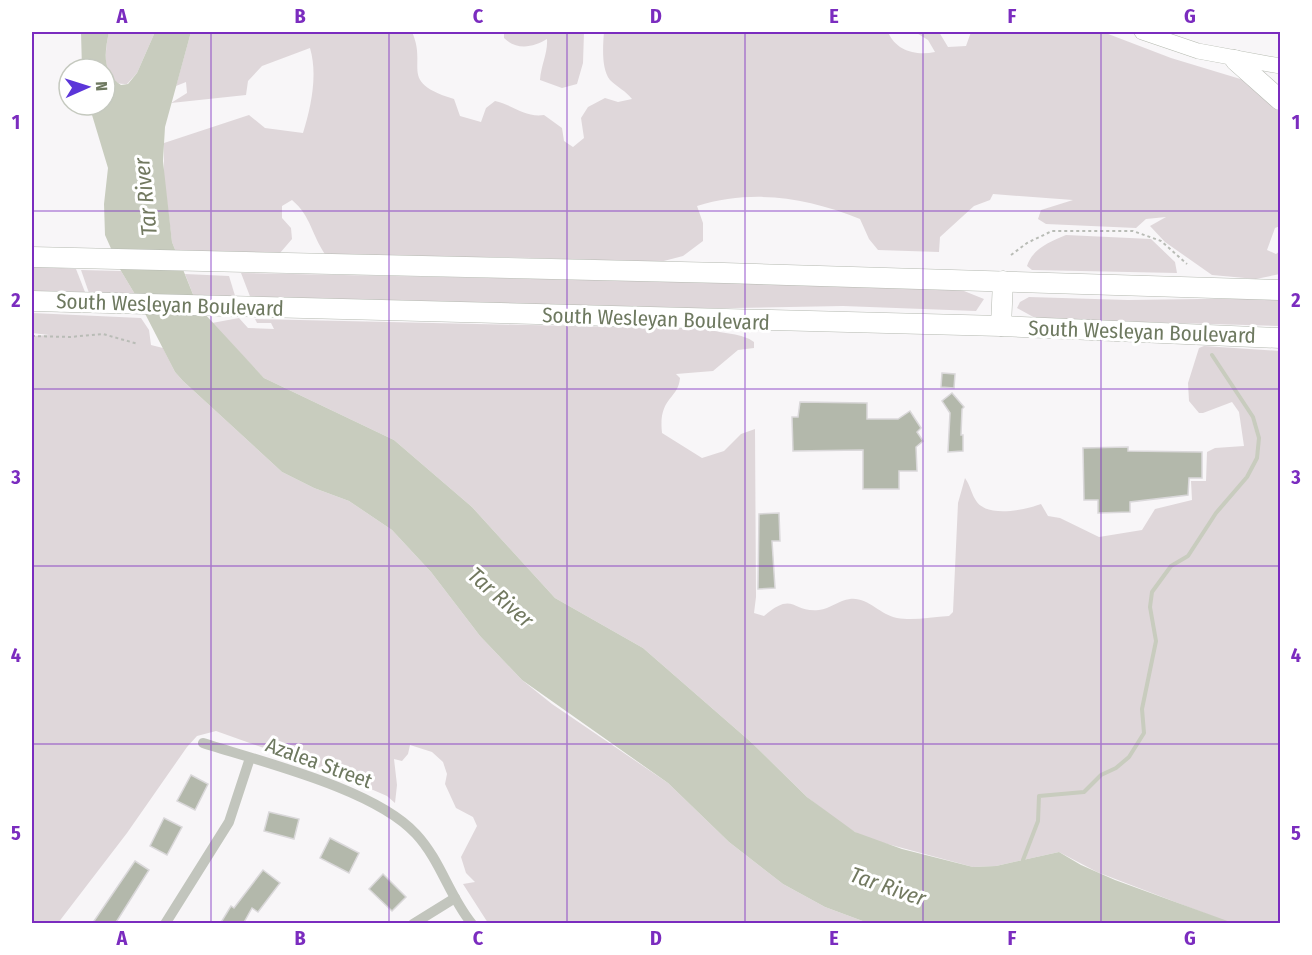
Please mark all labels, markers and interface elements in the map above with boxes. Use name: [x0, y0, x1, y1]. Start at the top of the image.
text: A: [116, 4, 129, 28]
text: B: [294, 4, 306, 28]
text: C: [473, 4, 484, 28]
text: D: [650, 4, 662, 28]
text: E: [829, 4, 839, 28]
text: F: [1008, 4, 1017, 28]
text: G: [1184, 4, 1196, 28]
north arrow: [57, 57, 117, 117]
text: N: [92, 81, 111, 92]
text: 1: [12, 110, 20, 134]
text: 1: [1292, 110, 1300, 134]
water label: Tar River: [128, 155, 163, 237]
text: 2: [10, 288, 21, 312]
street label: South Wesleyan Boulevard: [56, 288, 284, 322]
text: 2: [1290, 288, 1301, 312]
street label: South Wesleyan Boulevard: [542, 302, 770, 336]
street label: South Wesleyan Boulevard: [1028, 315, 1256, 349]
text: 3: [10, 465, 21, 489]
text: 3: [1290, 465, 1301, 489]
water label: Tar River: [462, 562, 540, 634]
text: 4: [11, 643, 21, 667]
text: 4: [1291, 643, 1301, 667]
street label: Azalea Street: [262, 732, 376, 794]
text: 5: [11, 821, 21, 845]
text: 5: [1291, 821, 1301, 845]
water label: Tar River: [846, 861, 931, 912]
text: A: [116, 926, 129, 950]
text: B: [294, 926, 306, 950]
text: C: [473, 926, 484, 950]
text: D: [650, 926, 662, 950]
text: E: [829, 926, 839, 950]
text: F: [1008, 926, 1017, 950]
text: G: [1184, 926, 1196, 950]

